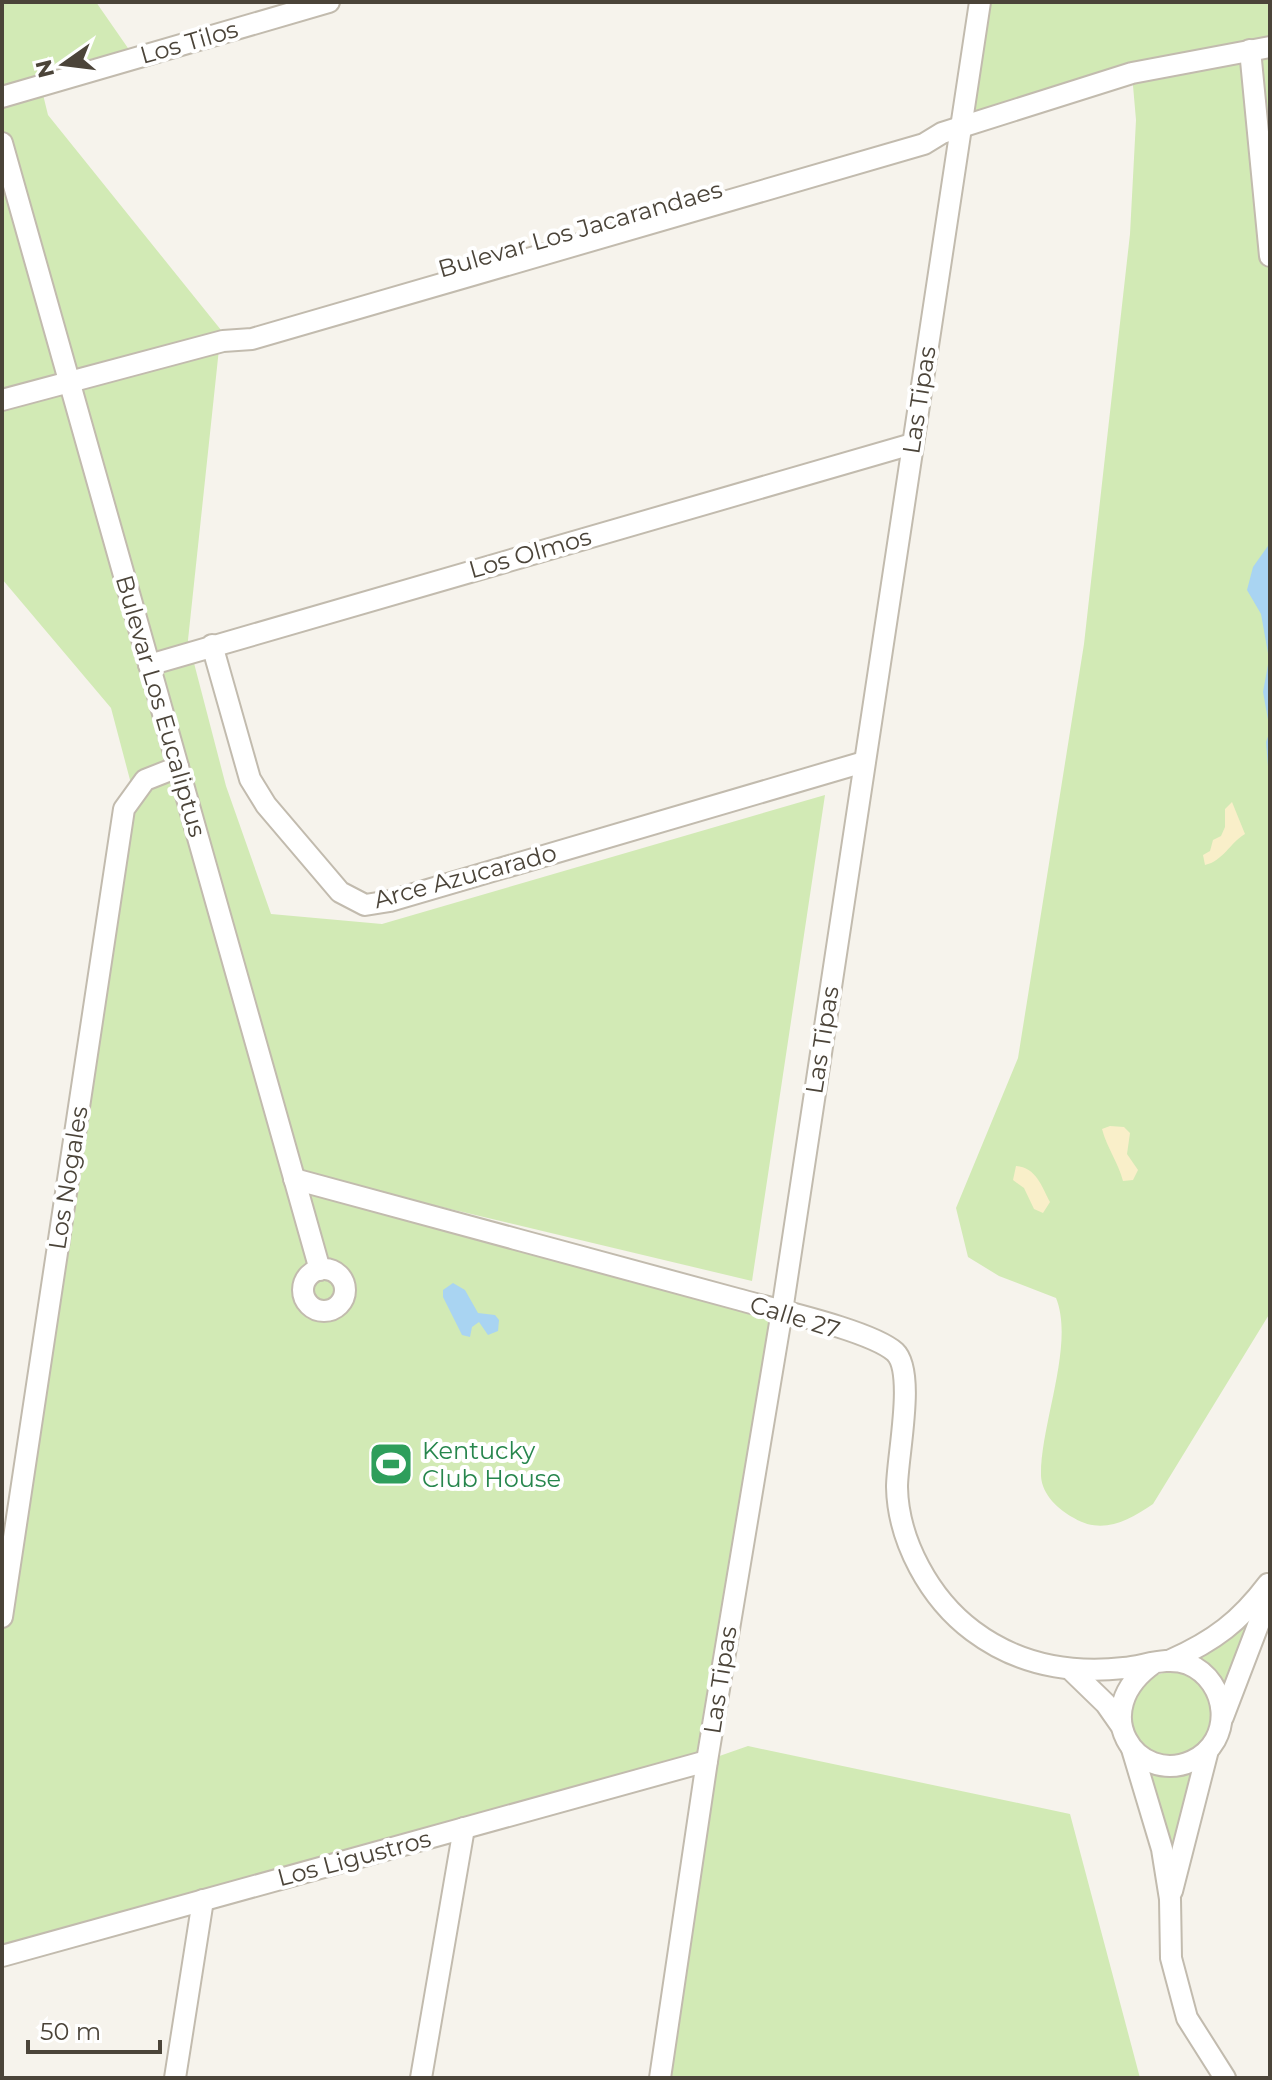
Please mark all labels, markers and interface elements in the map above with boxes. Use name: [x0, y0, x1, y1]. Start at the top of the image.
street label: Los Tilos: [137, 14, 241, 70]
north arrow: [24, 24, 104, 104]
text: N: [30, 57, 60, 81]
street label: Bulevar Los Jacarandaes: [435, 175, 725, 283]
street label: Las Tipas: [896, 344, 942, 456]
street label: Los Olmos: [466, 522, 594, 584]
street label: Bulevar Los Eucaliptus: [110, 572, 212, 840]
street label: Arce Azucarado: [370, 838, 560, 914]
street label: Las Tipas: [799, 984, 845, 1096]
street label: Los Nogales: [42, 1104, 94, 1252]
street label: Calle 27: [747, 1290, 843, 1344]
place label: Kentucky Club House: [422, 1436, 561, 1493]
sports icon: Kentucky Club House: [367, 1440, 415, 1488]
street label: Las Tipas: [697, 1624, 743, 1736]
street label: Los Ligustros: [274, 1824, 434, 1892]
scale bar: [28, 2004, 160, 2054]
text: 50 m: [40, 2017, 101, 2046]

